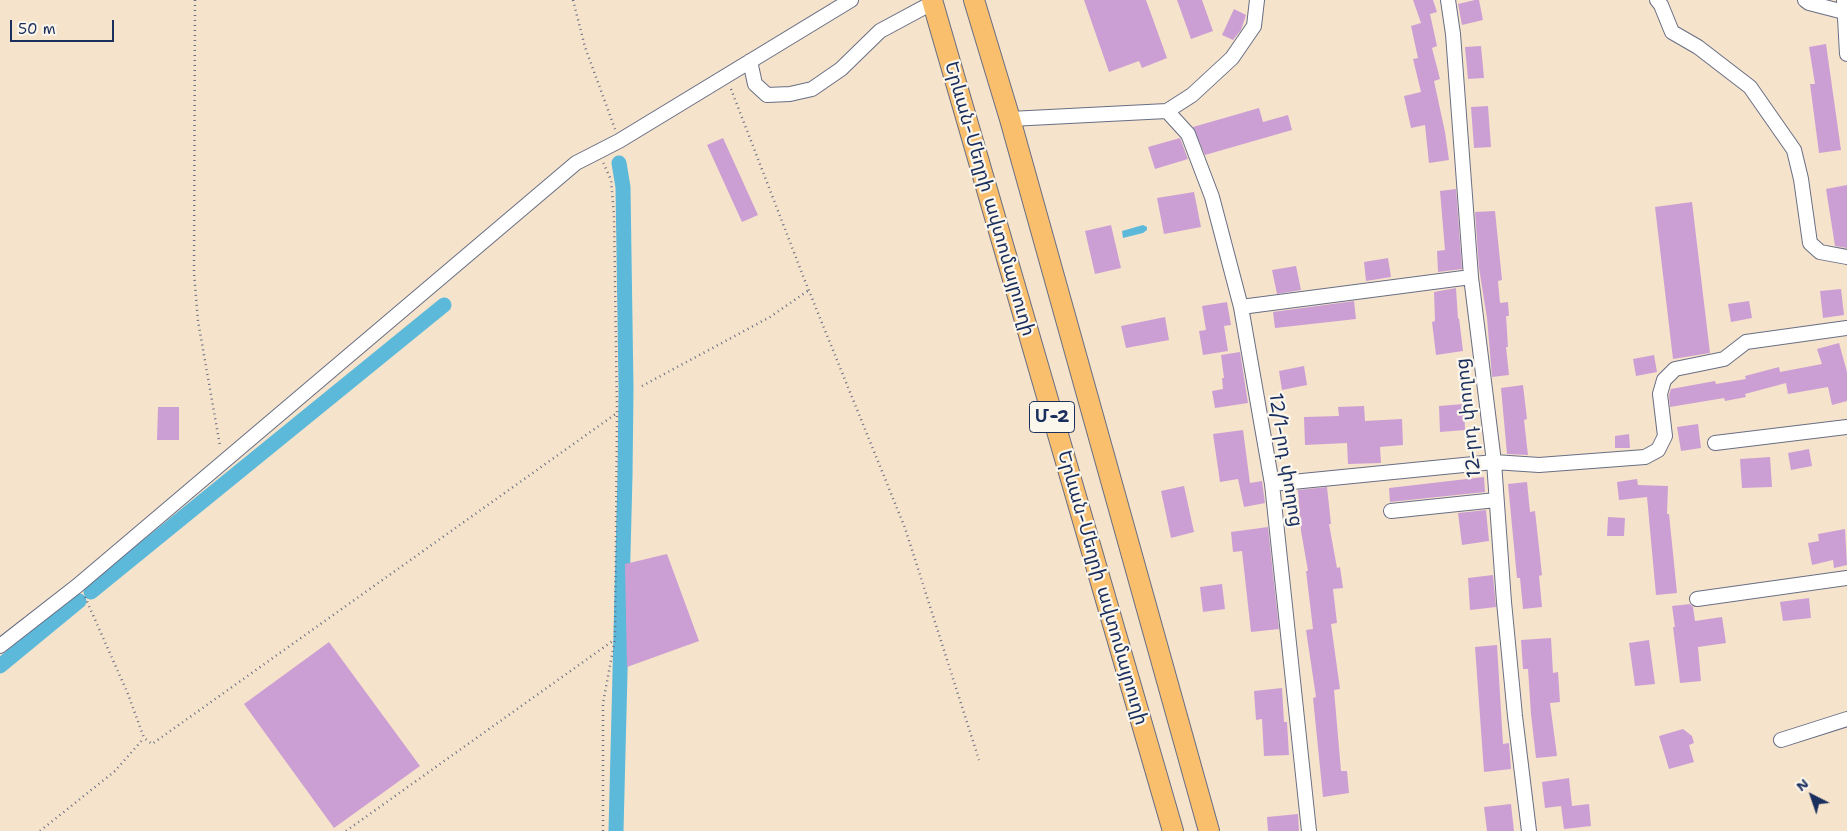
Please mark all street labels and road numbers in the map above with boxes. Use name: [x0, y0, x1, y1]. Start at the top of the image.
street label: Երևան-Մեղրի ավտոմայրուղի: [939, 59, 1039, 339]
street label: 12-րդ փողոց: [1451, 357, 1487, 479]
street label: 12/1-րդ փողոց: [1263, 391, 1307, 529]
road number: Մ-2: [1030, 402, 1074, 432]
street label: Երևան-Մեղրի ավտոմայրուղի: [1052, 448, 1152, 728]

